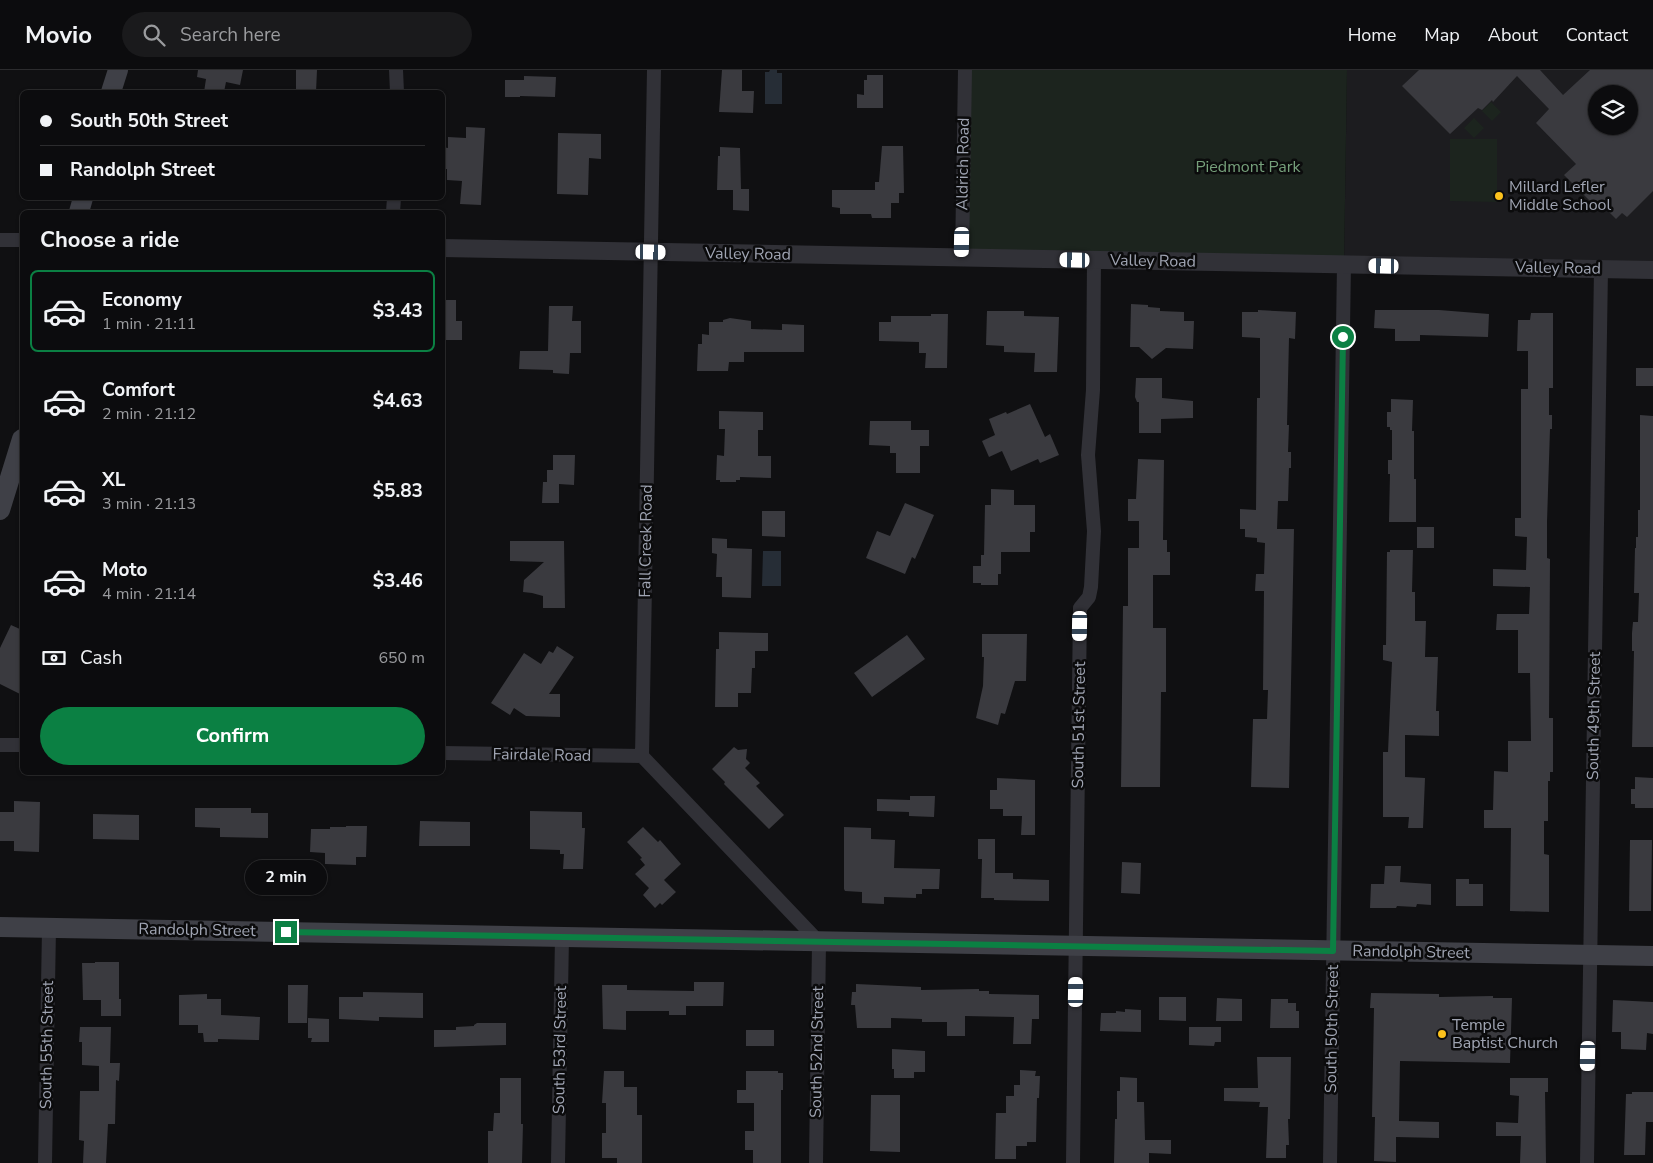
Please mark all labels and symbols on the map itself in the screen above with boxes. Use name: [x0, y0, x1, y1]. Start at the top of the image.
street label: Aldrich Road: [951, 117, 975, 211]
park label: Piedmont Park: [1195, 156, 1302, 178]
place label: Millard Lefler Middle School: [1509, 176, 1611, 216]
marker: Millard Lefler Middle School: [1493, 190, 1505, 202]
car: [954, 227, 969, 257]
street label: Valley Road: [704, 242, 791, 266]
car: [635, 244, 666, 260]
street label: Valley Road: [1109, 249, 1196, 273]
car: [1059, 252, 1090, 268]
street label: Valley Road: [1514, 256, 1601, 280]
car: [1368, 258, 1399, 274]
route start: [1332, 326, 1354, 348]
street label: Fall Creek Road: [634, 484, 658, 598]
car: [1072, 611, 1087, 641]
street label: South 49th Street: [1582, 651, 1606, 780]
street label: South 51st Street: [1067, 661, 1091, 789]
street label: Fairdale Road: [493, 743, 591, 767]
callout: 2 min: [245, 860, 327, 894]
street label: Randolph Street: [138, 918, 256, 942]
route end: [275, 921, 297, 943]
street label: Randolph Street: [1352, 940, 1470, 964]
street label: South 50th Street: [1320, 964, 1344, 1093]
car: [1068, 977, 1083, 1007]
street label: South 55th Street: [35, 980, 59, 1109]
street label: South 53rd Street: [548, 985, 572, 1114]
street label: South 52nd Street: [805, 985, 829, 1118]
place label: Temple Baptist Church: [1452, 1014, 1558, 1054]
marker: Temple Baptist Church: [1436, 1028, 1448, 1040]
car: [1580, 1041, 1595, 1071]

